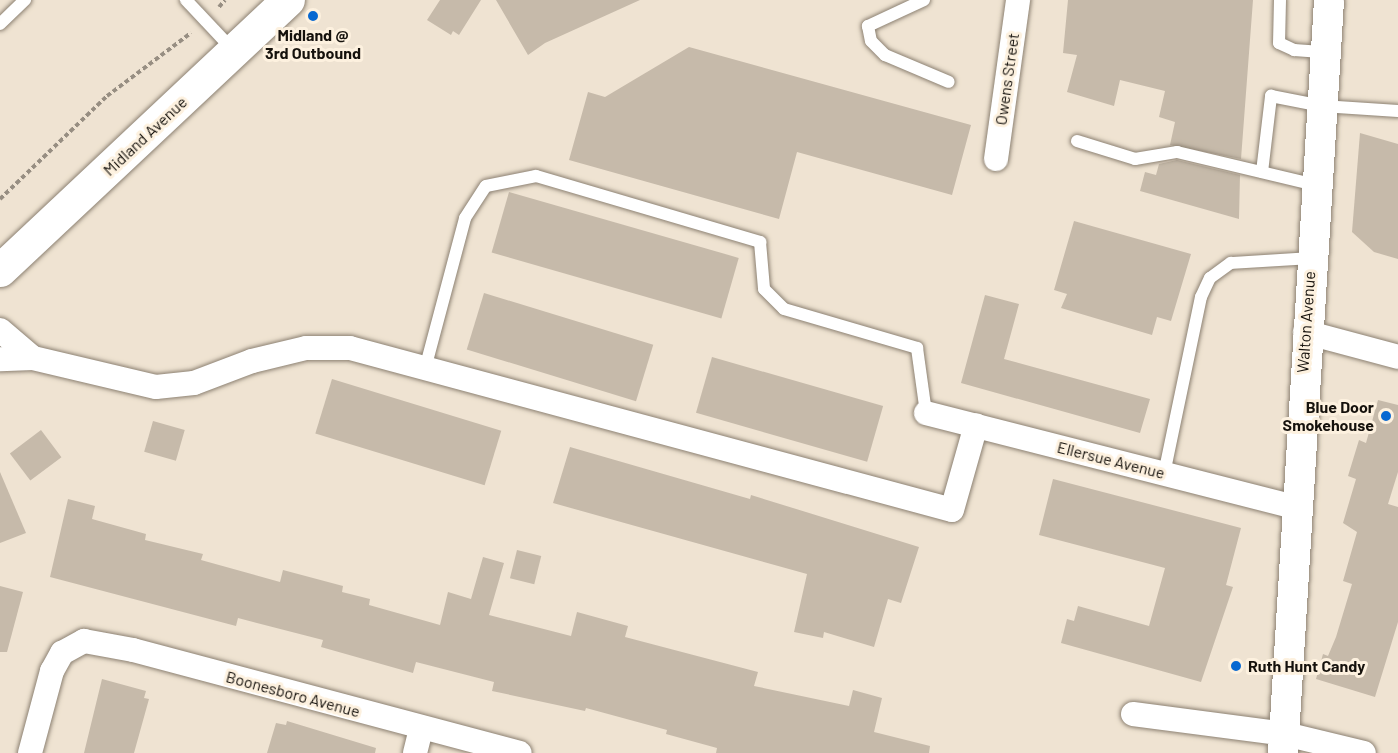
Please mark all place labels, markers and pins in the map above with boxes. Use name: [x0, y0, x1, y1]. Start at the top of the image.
marker: Midland @ 3rd Outbound: [306, 9, 320, 23]
place label: Midland @ 3rd Outbound: [265, 25, 361, 63]
place label: Blue Door Smokehouse: [1283, 397, 1374, 435]
marker: Blue Door Smokehouse: [1379, 409, 1393, 423]
place label: Ruth Hunt Candy: [1248, 656, 1365, 676]
marker: Ruth Hunt Candy: [1229, 659, 1243, 673]

